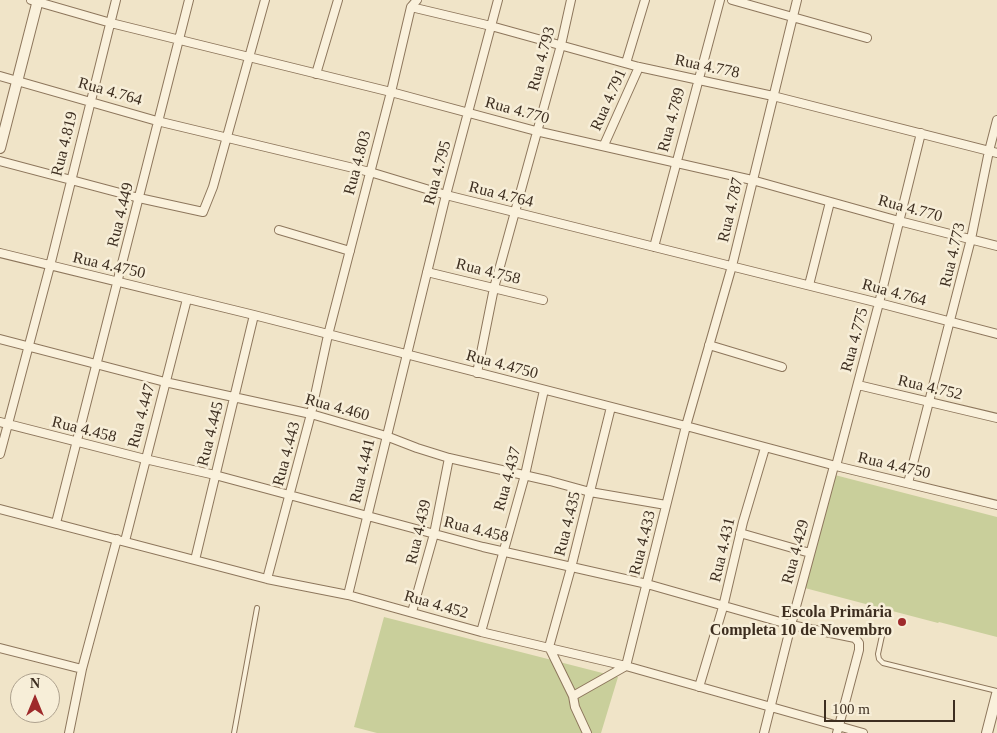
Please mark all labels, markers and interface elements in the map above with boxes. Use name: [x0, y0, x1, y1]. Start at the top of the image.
street label: Rua 4.793: [524, 25, 560, 93]
street label: Rua 4.778: [673, 51, 741, 83]
street label: Rua 4.791: [587, 66, 631, 134]
street label: Rua 4.764: [76, 74, 144, 110]
street label: Rua 4.789: [654, 86, 690, 154]
street label: Rua 4.770: [483, 93, 551, 129]
street label: Rua 4.819: [48, 110, 82, 178]
street label: Rua 4.803: [340, 129, 376, 197]
street label: Rua 4.795: [420, 139, 456, 207]
street label: Rua 4.787: [714, 176, 748, 244]
street label: Rua 4.764: [467, 178, 535, 212]
street label: Rua 4.449: [104, 181, 138, 249]
street label: Rua 4.770: [876, 191, 944, 227]
street label: Rua 4.773: [936, 221, 970, 289]
street label: Rua 4.4750: [71, 248, 147, 284]
street label: Rua 4.758: [454, 255, 522, 289]
street label: Rua 4.764: [860, 275, 928, 311]
street label: Rua 4.775: [837, 306, 873, 374]
street label: Rua 4.4750: [464, 346, 540, 384]
street label: Rua 4.752: [896, 371, 964, 405]
street label: Rua 4.447: [124, 382, 160, 450]
street label: Rua 4.460: [303, 390, 371, 426]
street label: Rua 4.445: [194, 400, 228, 468]
street label: Rua 4.458: [50, 413, 118, 447]
street label: Rua 4.443: [269, 420, 305, 488]
street label: Rua 4.441: [346, 437, 380, 505]
street label: Rua 4.437: [490, 445, 526, 513]
street label: Rua 4.4750: [856, 448, 932, 484]
street label: Rua 4.435: [551, 490, 585, 558]
street label: Rua 4.439: [402, 498, 436, 566]
street label: Rua 4.433: [626, 509, 660, 577]
street label: Rua 4.458: [442, 513, 510, 547]
street label: Rua 4.431: [706, 516, 740, 584]
street label: Rua 4.429: [778, 518, 814, 586]
street label: Rua 4.452: [402, 587, 470, 623]
place label: Escola Primária Completa 10 de Novembro: [710, 603, 892, 641]
marker: Escola Primária Completa 10 de Novembro: [896, 616, 908, 628]
north arrow: [10, 673, 60, 723]
text: N: [30, 676, 40, 691]
scale bar: [827, 690, 958, 722]
text: 100 m: [832, 701, 870, 717]

